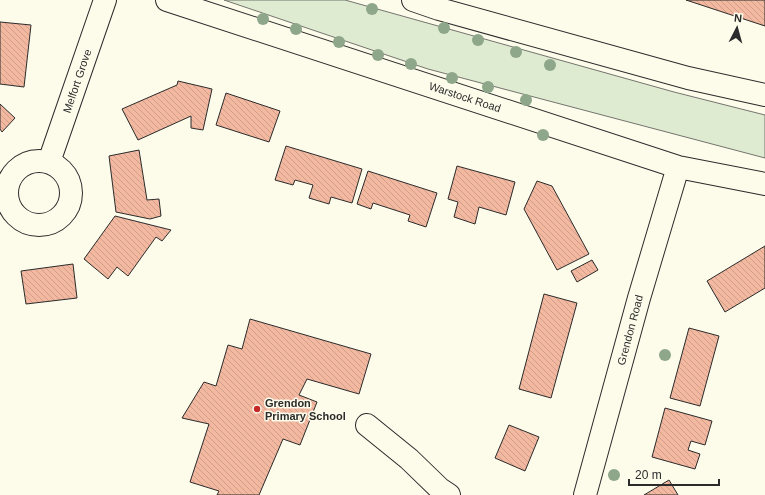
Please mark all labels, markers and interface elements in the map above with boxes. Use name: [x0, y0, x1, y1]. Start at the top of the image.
north arrow: [717, 8, 757, 48]
text: N: [733, 12, 743, 24]
street label: Melfort Grove: [60, 48, 94, 114]
street label: Warstock Road: [428, 80, 502, 114]
street label: Grendon Road: [615, 294, 645, 366]
place label: Grendon Primary School: [265, 397, 346, 422]
marker: Grendon Primary School: [252, 404, 262, 414]
scale bar: [629, 461, 719, 487]
text: 20 m: [635, 468, 662, 482]

